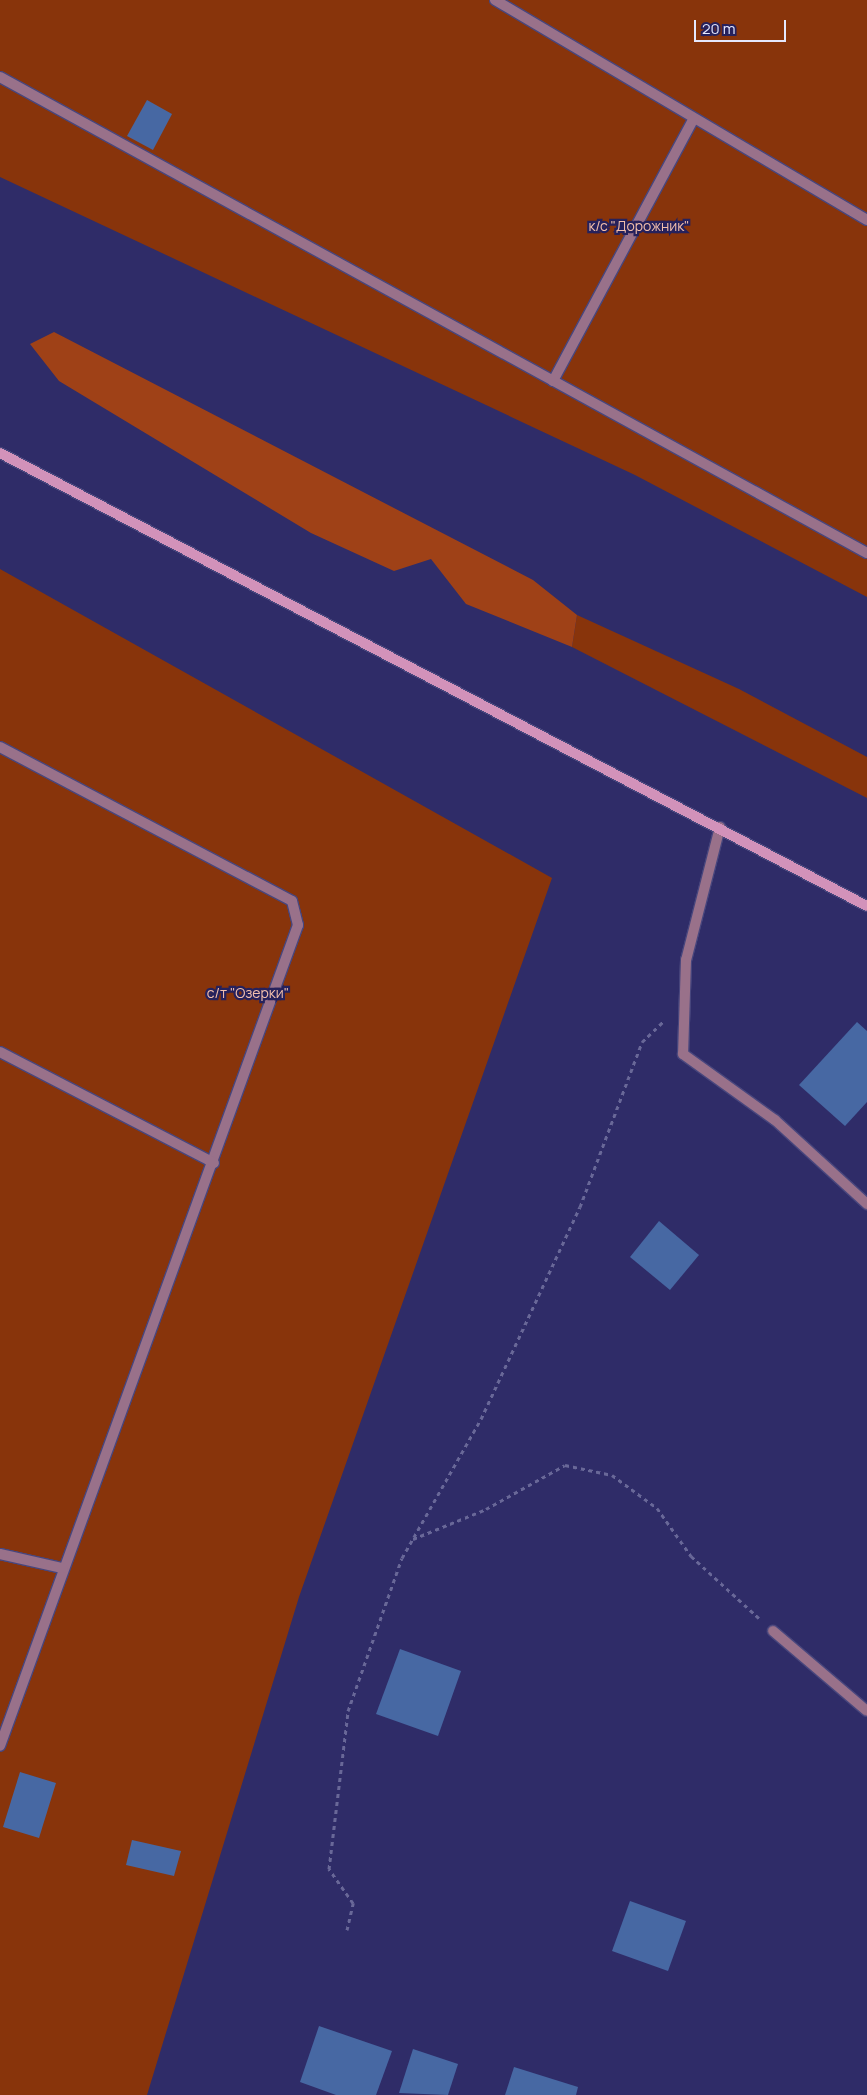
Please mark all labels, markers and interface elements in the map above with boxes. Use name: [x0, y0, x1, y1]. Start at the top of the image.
scale bar: [697, 10, 790, 42]
text: 20 m: [702, 18, 735, 39]
park label: к/с "Дорожник": [588, 218, 690, 234]
park label: с/т "Озерки": [207, 985, 289, 1001]

